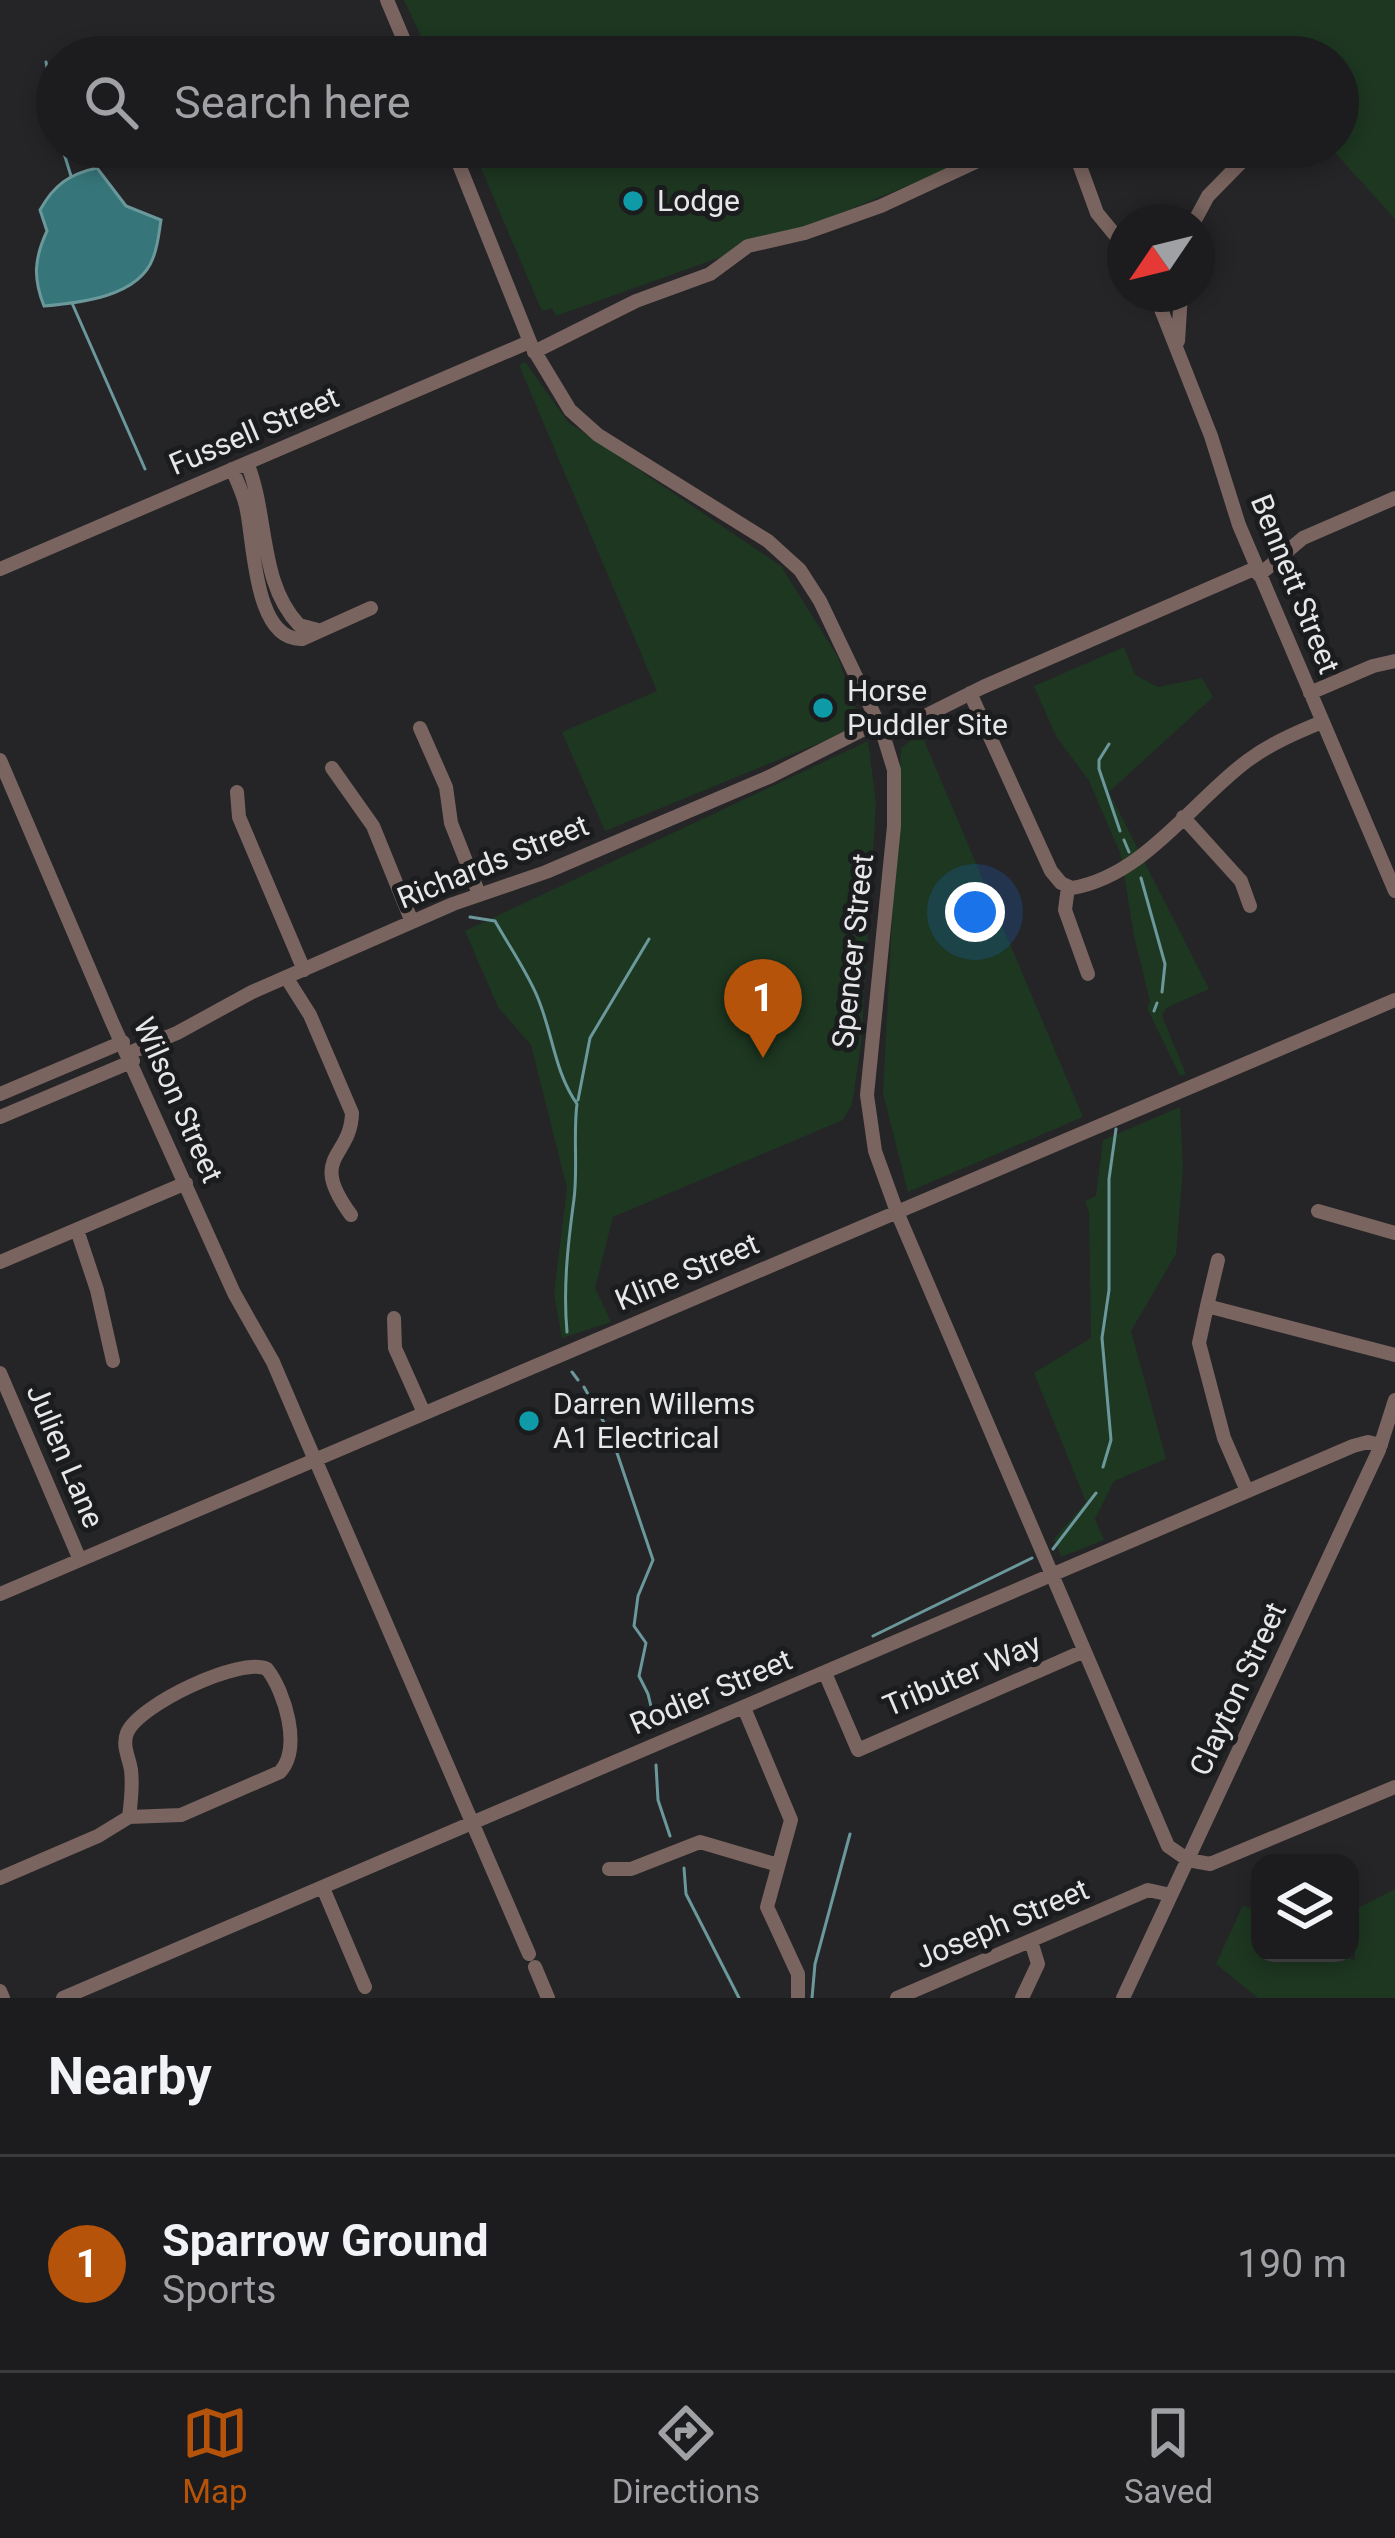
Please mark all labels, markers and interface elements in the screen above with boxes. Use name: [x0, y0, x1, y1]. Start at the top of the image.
search box: [36, 36, 1359, 168]
icon: search: [78, 69, 144, 135]
text: Search here: [174, 76, 411, 129]
place label: Lodge: [657, 183, 740, 218]
marker: Lodge: [620, 188, 646, 214]
north arrow: [1107, 204, 1215, 312]
street label: Fussell Street: [164, 379, 344, 482]
street label: Bennett Street: [1244, 489, 1347, 678]
place label: Horse Puddler Site: [847, 673, 1008, 742]
marker: Horse Puddler Site: [810, 695, 836, 721]
street label: Richards Street: [392, 807, 594, 916]
street label: Spencer Street: [825, 852, 880, 1050]
your location: [945, 882, 1005, 942]
pin: 1: [724, 959, 802, 1058]
street label: Wilson Street: [126, 1012, 230, 1188]
street label: Kline Street: [610, 1226, 764, 1317]
street label: Julien Lane: [20, 1379, 111, 1533]
place label: Darren Willems A1 Electrical: [553, 1386, 755, 1455]
marker: Darren Willems A1 Electrical: [516, 1408, 542, 1434]
street label: Clayton Street: [1182, 1597, 1293, 1781]
street label: Tributer Way: [878, 1626, 1046, 1723]
street label: Rodier Street: [625, 1642, 797, 1741]
map controls: [1251, 1854, 1359, 1962]
button: layers: [1251, 1854, 1359, 1962]
street label: Joseph Street: [910, 1871, 1094, 1976]
text: Nearby: [48, 2047, 212, 2106]
text: Sparrow Ground: [162, 2214, 489, 2267]
text: 1: [76, 2241, 98, 2287]
text: 190 m: [1237, 2241, 1347, 2287]
text: Sports: [162, 2267, 276, 2313]
tab: Map: [182, 2400, 248, 2511]
tab: Directions: [612, 2400, 760, 2511]
tab: Saved: [1124, 2400, 1213, 2511]

